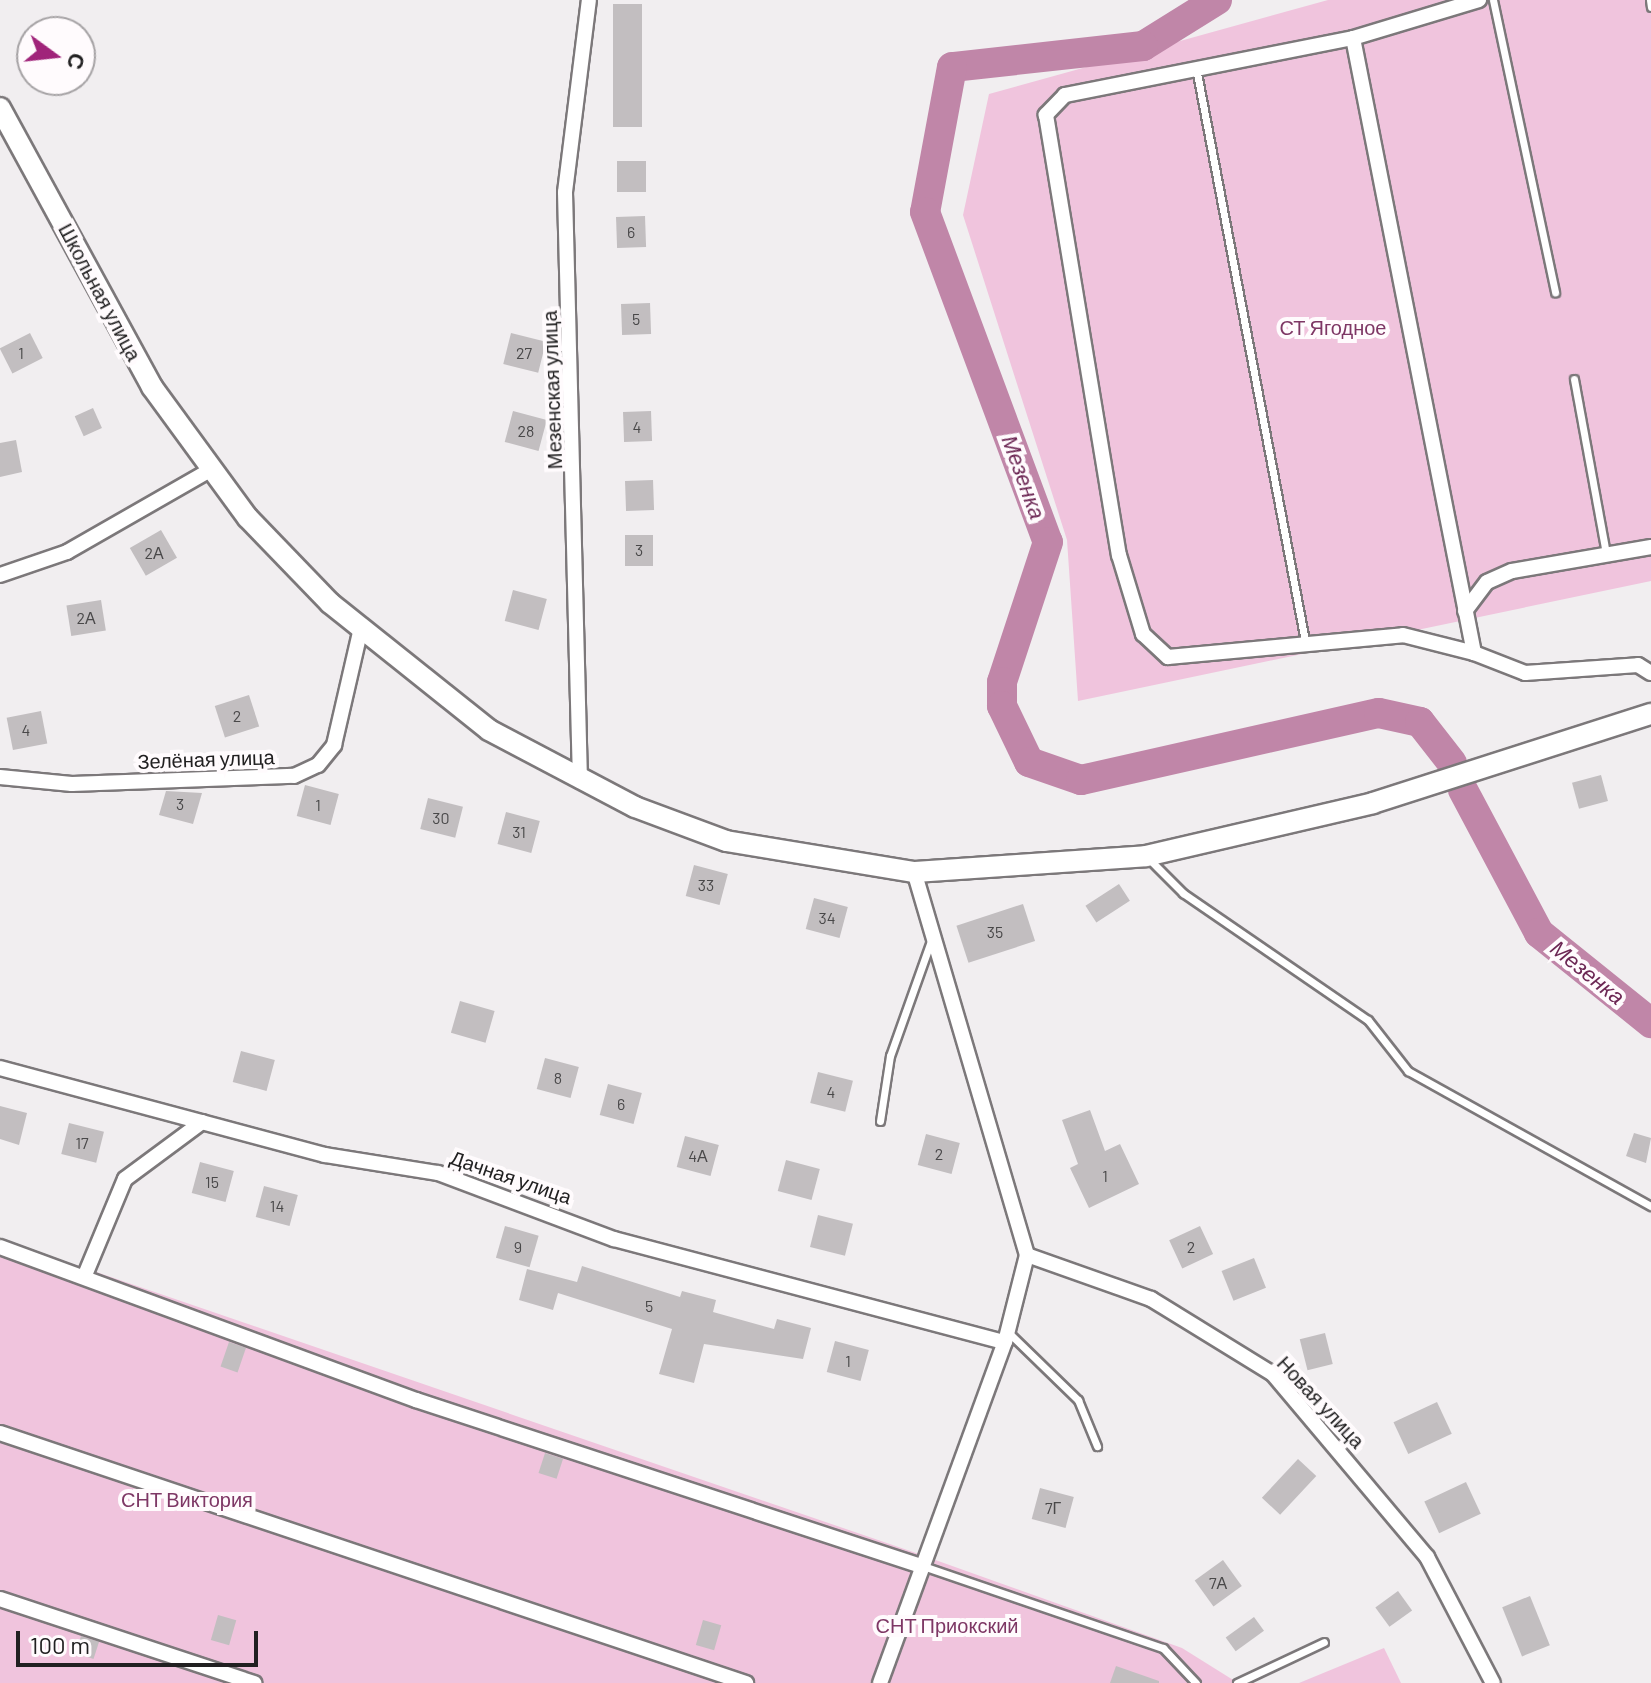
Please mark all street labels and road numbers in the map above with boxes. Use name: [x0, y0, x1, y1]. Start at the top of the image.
street label: Школьная улица: [54, 219, 146, 365]
street label: Мезенская улица: [537, 310, 567, 470]
street label: Зелёная улица: [137, 745, 275, 773]
street label: Дачная улица: [447, 1145, 575, 1209]
street label: Новая улица: [1272, 1351, 1370, 1453]

